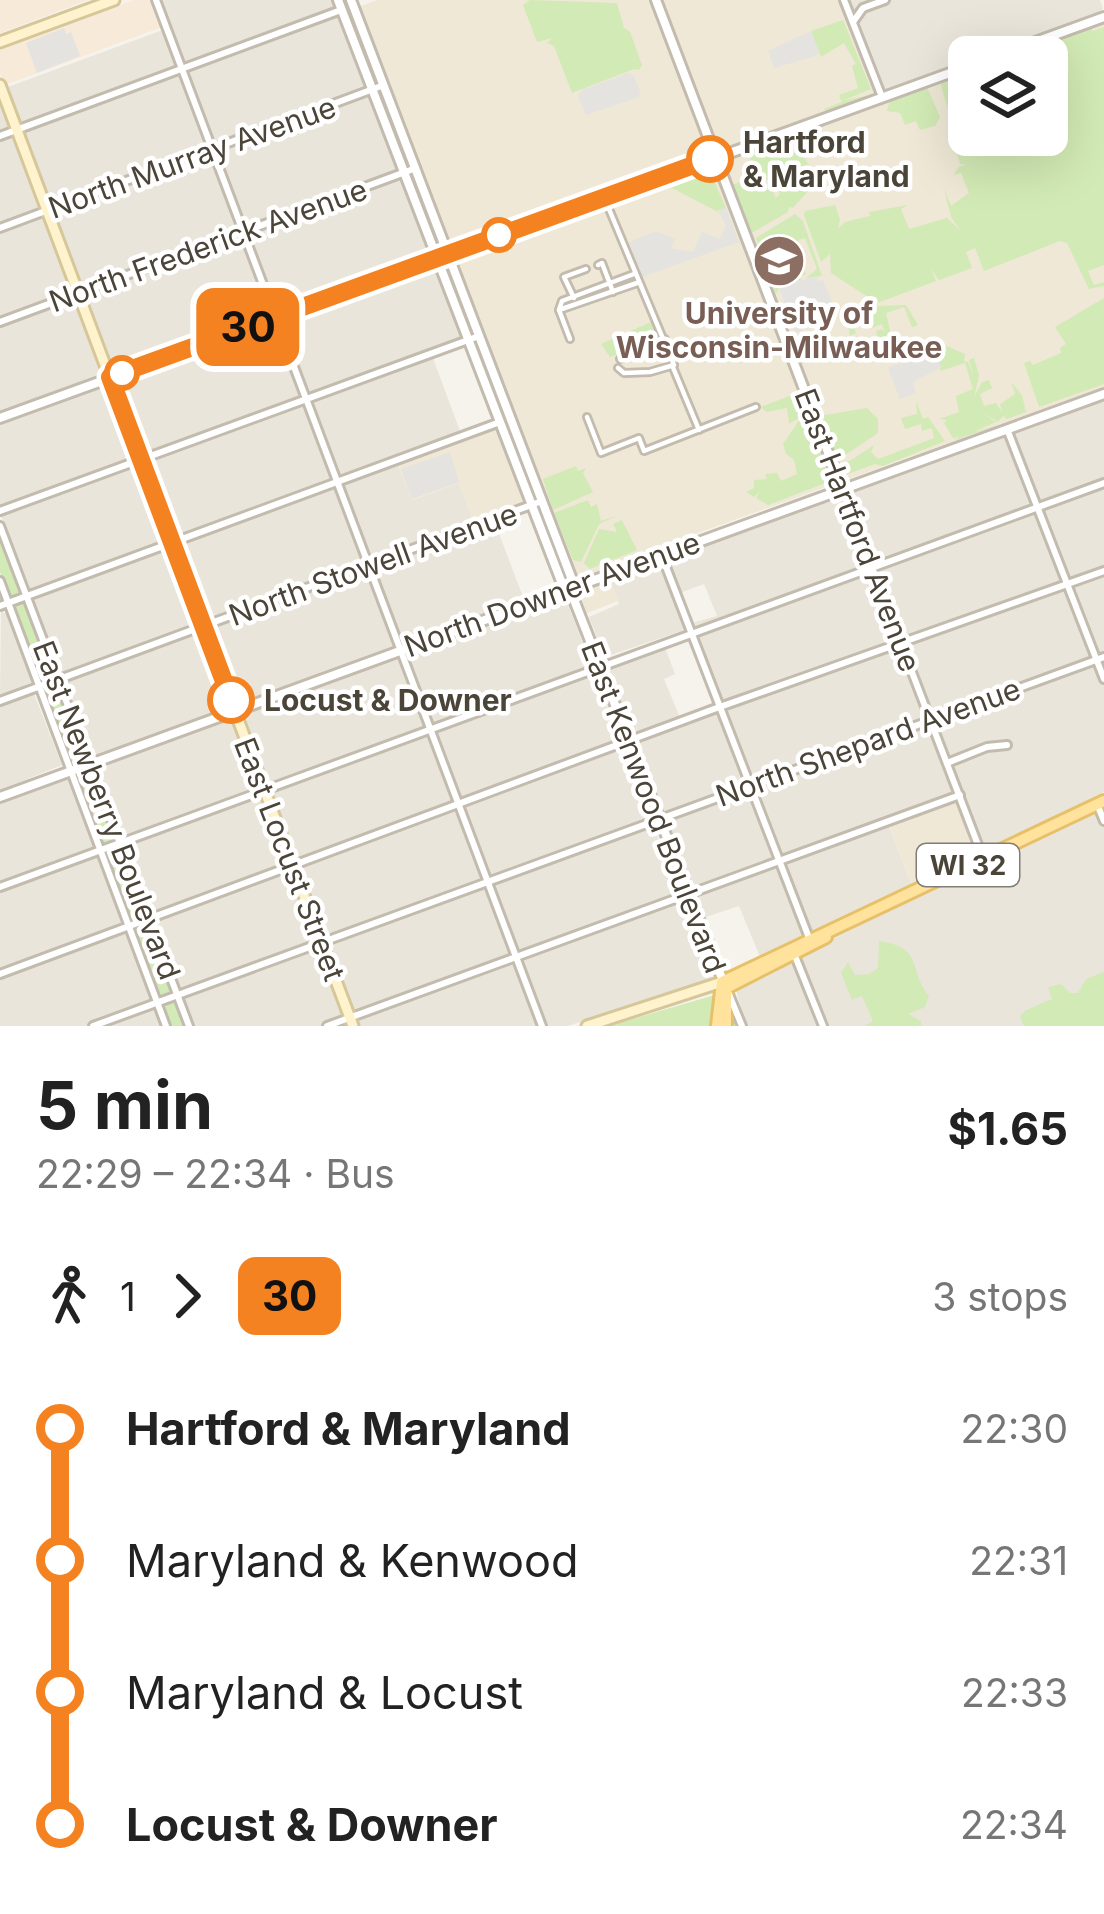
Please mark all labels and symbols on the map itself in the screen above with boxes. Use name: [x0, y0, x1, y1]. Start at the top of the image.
street label: North Murray Avenue: [43, 88, 341, 226]
place label: Hartford & Maryland: [743, 124, 910, 194]
marker: Hartford & Maryland: [688, 137, 732, 181]
street label: North Frederick Avenue: [44, 171, 372, 319]
unlabelled marker: [483, 219, 515, 251]
school or university icon: University of Wisconsin-Milwaukee: [751, 233, 807, 289]
line badge: 30: [194, 288, 302, 366]
place label: University of Wisconsin-Milwaukee: [616, 295, 942, 365]
unlabelled marker: [106, 357, 138, 389]
street label: East Hartford Avenue: [787, 383, 929, 677]
street label: North Stowell Avenue: [224, 495, 522, 633]
street label: North Downer Avenue: [399, 524, 705, 664]
street label: East Newberry Boulevard: [26, 636, 188, 984]
street label: East Kenwood Boulevard: [574, 636, 734, 978]
street label: North Shepard Avenue: [711, 670, 1025, 814]
marker: Locust & Downer: [209, 678, 253, 722]
place label: Locust & Downer: [264, 682, 512, 718]
street label: East Locust Street: [227, 732, 353, 986]
road number: WI 32: [917, 844, 1019, 886]

